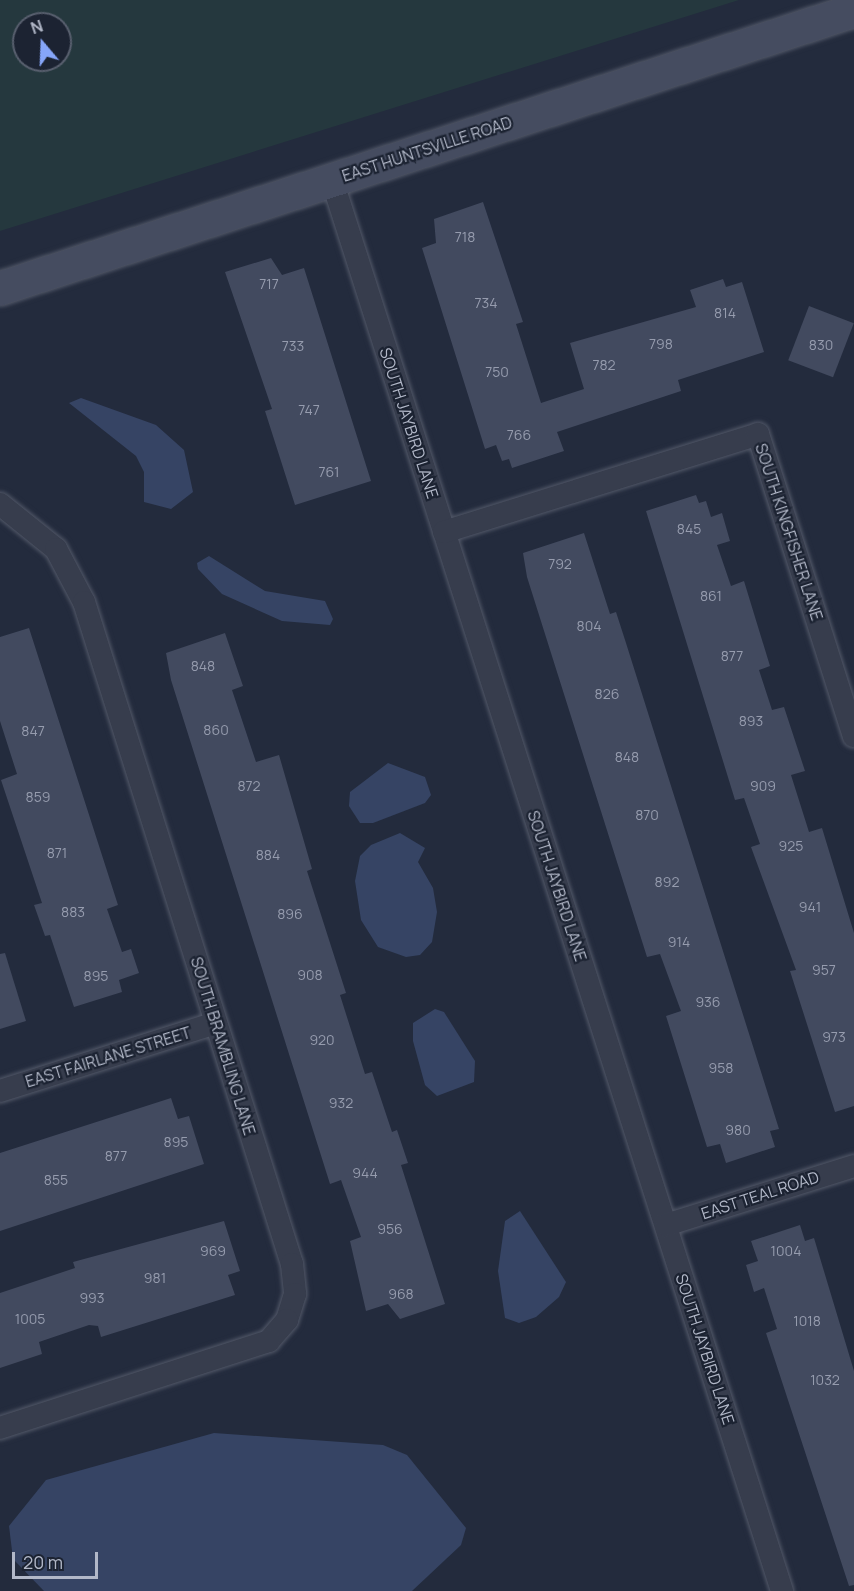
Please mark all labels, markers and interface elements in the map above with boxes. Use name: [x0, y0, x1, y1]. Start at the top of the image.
north arrow: [12, 12, 72, 72]
text: N: [28, 15, 46, 39]
street label: EAST HUNTSVILLE ROAD: [339, 112, 515, 186]
house number: 718: [455, 229, 475, 245]
house number: 717: [259, 276, 279, 292]
house number: 734: [474, 295, 498, 311]
house number: 814: [714, 305, 736, 321]
house number: 798: [649, 336, 673, 352]
house number: 830: [809, 337, 833, 353]
house number: 733: [282, 338, 304, 354]
street label: SOUTH JAYBIRD LANE: [376, 345, 442, 501]
house number: 782: [592, 357, 616, 373]
house number: 750: [485, 364, 509, 380]
house number: 747: [298, 402, 320, 418]
house number: 766: [507, 427, 531, 443]
street label: SOUTH KINGFISHER LANE: [751, 441, 827, 623]
house number: 761: [319, 464, 339, 480]
house number: 845: [677, 521, 701, 537]
house number: 792: [548, 556, 572, 572]
house number: 861: [700, 588, 722, 604]
house number: 804: [577, 618, 601, 634]
house number: 877: [721, 648, 743, 664]
house number: 848: [191, 658, 215, 674]
house number: 826: [595, 686, 619, 702]
house number: 893: [739, 713, 763, 729]
house number: 860: [203, 722, 229, 738]
house number: 847: [21, 723, 45, 739]
house number: 848: [615, 749, 639, 765]
house number: 872: [237, 778, 261, 794]
house number: 909: [750, 778, 776, 794]
house number: 859: [26, 789, 50, 805]
house number: 870: [635, 807, 659, 823]
street label: SOUTH JAYBIRD LANE: [524, 808, 590, 964]
house number: 925: [779, 838, 803, 854]
house number: 871: [47, 845, 67, 861]
house number: 884: [256, 847, 280, 863]
house number: 892: [655, 874, 679, 890]
house number: 941: [799, 899, 821, 915]
house number: 883: [61, 904, 85, 920]
house number: 896: [277, 906, 303, 922]
house number: 914: [668, 934, 690, 950]
street label: SOUTH BRAMBLING LANE: [187, 955, 259, 1137]
house number: 957: [812, 962, 836, 978]
house number: 908: [297, 967, 323, 983]
house number: 895: [84, 968, 108, 984]
house number: 936: [695, 994, 721, 1010]
street label: EAST FAIRLANE STREET: [23, 1023, 193, 1091]
house number: 973: [822, 1029, 846, 1045]
house number: 920: [309, 1032, 335, 1048]
house number: 958: [709, 1060, 733, 1076]
house number: 932: [329, 1095, 353, 1111]
house number: 980: [725, 1122, 751, 1138]
house number: 895: [164, 1134, 188, 1150]
house number: 877: [105, 1148, 127, 1164]
house number: 944: [352, 1165, 378, 1181]
street label: EAST TEAL ROAD: [698, 1167, 822, 1223]
house number: 855: [44, 1172, 68, 1188]
house number: 956: [377, 1221, 403, 1237]
house number: 969: [200, 1243, 226, 1259]
house number: 1004: [771, 1243, 801, 1259]
house number: 981: [144, 1270, 166, 1286]
street label: SOUTH JAYBIRD LANE: [672, 1271, 738, 1427]
house number: 968: [388, 1286, 414, 1302]
house number: 993: [79, 1290, 105, 1306]
house number: 1005: [15, 1311, 45, 1327]
house number: 1018: [793, 1313, 821, 1329]
house number: 1032: [810, 1372, 840, 1388]
scale bar: [15, 1540, 100, 1578]
text: 20 m: [23, 1550, 63, 1574]

